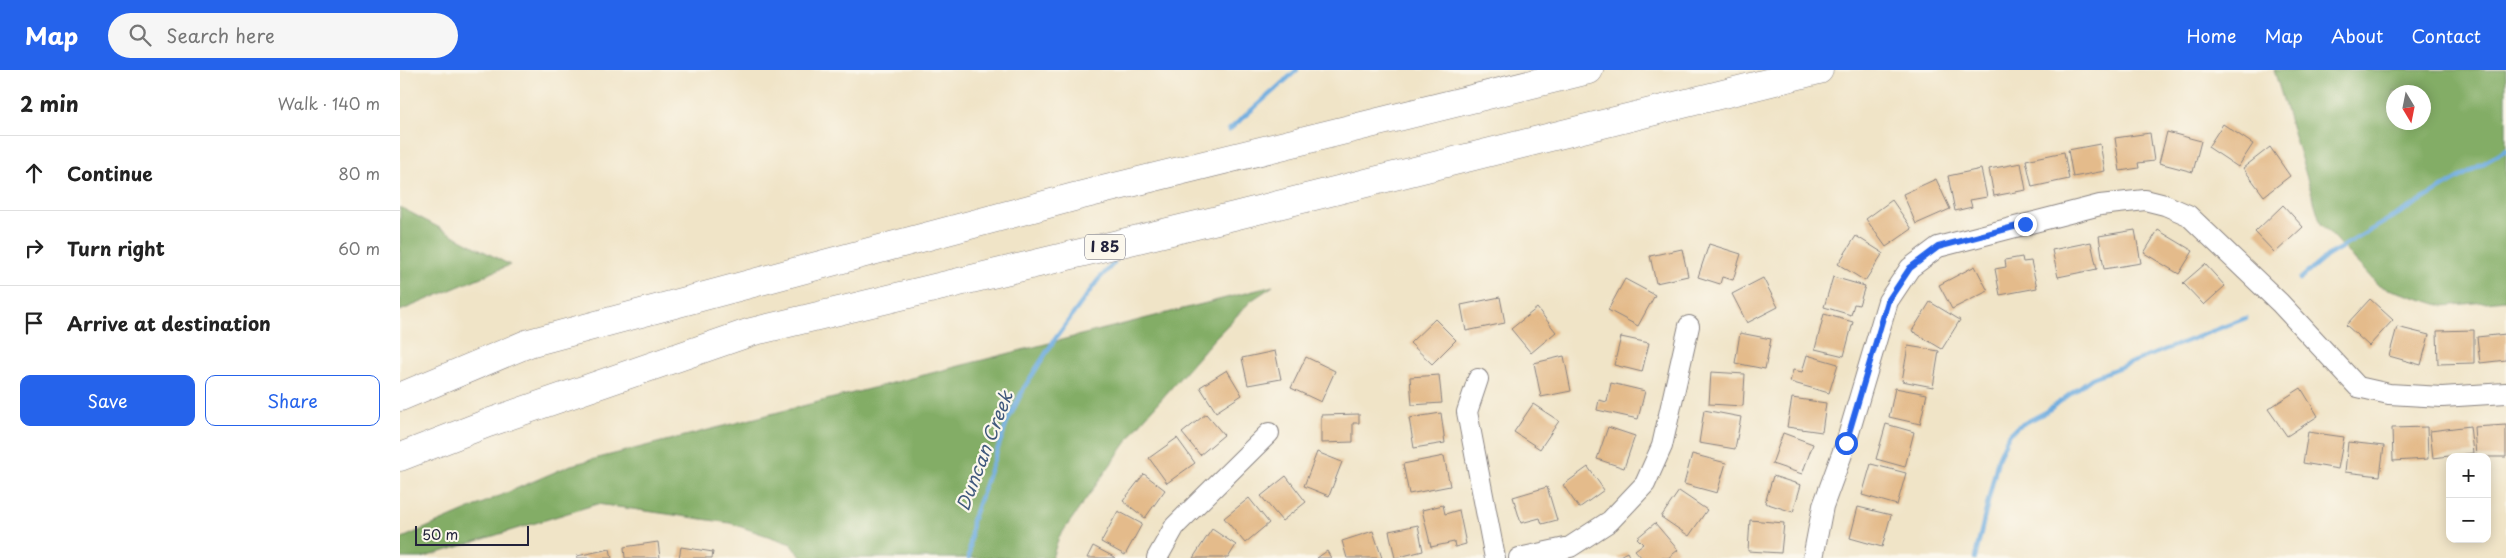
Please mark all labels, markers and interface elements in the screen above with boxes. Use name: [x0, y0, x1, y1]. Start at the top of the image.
search box: [108, 13, 458, 58]
text: Map: [25, 17, 78, 53]
icon: search: [126, 21, 154, 49]
text: Search here: [166, 21, 275, 49]
text: Home: [2186, 22, 2236, 49]
text: Map: [2264, 22, 2303, 49]
text: About: [2331, 22, 2383, 49]
text: Contact: [2411, 22, 2481, 49]
north arrow: [2386, 85, 2431, 130]
text: 2 min: [20, 87, 79, 119]
text: Walk · 140 m: [278, 91, 380, 115]
icon: ahead: [20, 159, 48, 187]
text: Continue: [67, 159, 153, 187]
text: 80 m: [338, 161, 380, 185]
route end: [2014, 213, 2037, 236]
icon: right: [20, 234, 48, 262]
text: Turn right: [67, 234, 165, 262]
road number: I 85: [1085, 234, 1125, 260]
text: 60 m: [338, 236, 380, 260]
icon: arrive: [20, 309, 48, 337]
text: Arrive at destination: [67, 309, 271, 337]
button: Save: [20, 375, 195, 426]
button: Share: [205, 375, 380, 426]
water label: Duncan Creek: [948, 386, 1019, 514]
route start: [1835, 432, 1858, 455]
map controls: [2446, 453, 2491, 543]
button: +: [2446, 453, 2491, 498]
button: −: [2446, 498, 2491, 543]
scale bar: [415, 523, 529, 546]
text: 50 m: [422, 524, 458, 545]

